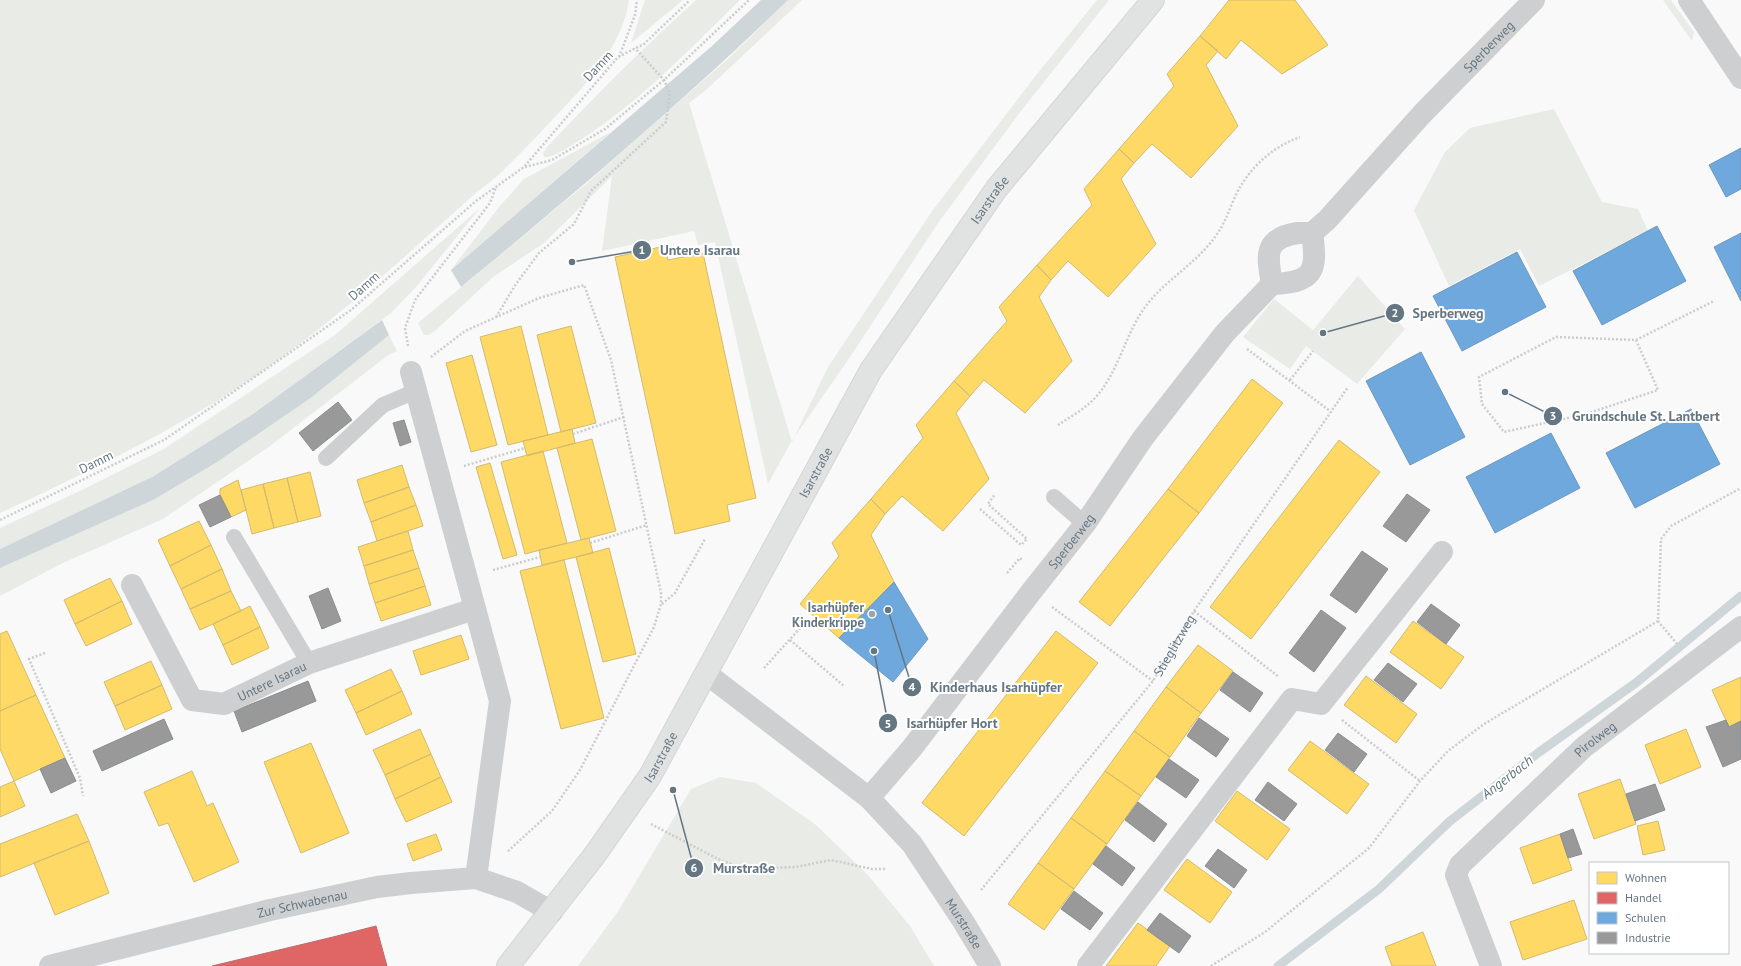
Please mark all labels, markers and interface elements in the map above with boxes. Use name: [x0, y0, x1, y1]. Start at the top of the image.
street label: Sperberweg: [1459, 17, 1518, 76]
street label: Damm: [579, 47, 617, 85]
street label: Isarstraße: [966, 172, 1012, 227]
callout: Untere Isarau: [632, 237, 748, 263]
text: Untere Isarau: [660, 241, 740, 259]
text: 1: [639, 242, 645, 257]
street label: Damm: [345, 268, 383, 304]
callout: Sperberweg: [1385, 300, 1492, 326]
text: Sperberweg: [1412, 304, 1484, 322]
text: 2: [1392, 305, 1398, 320]
callout: Grundschule St. Lantbert: [1543, 403, 1728, 429]
text: Grundschule St. Lantbert: [1572, 407, 1720, 425]
text: 3: [1550, 408, 1556, 423]
street label: Isarstraße: [795, 444, 836, 501]
street label: Damm: [76, 446, 116, 478]
street label: Sperberweg: [1044, 510, 1098, 572]
place label: Isarhüpfer Kinderkrippe: [792, 599, 864, 631]
marker: Isarhüpfer Kinderkrippe: [867, 609, 877, 619]
street label: Stieglitzweg: [1149, 611, 1199, 679]
street label: Untere Isarau: [234, 657, 309, 705]
callout: Kinderhaus Isarhüpfer: [902, 674, 1070, 700]
text: Kinderhaus Isarhüpfer: [930, 678, 1062, 696]
text: 4: [909, 679, 916, 694]
callout: Isarhüpfer Hort: [878, 710, 1005, 736]
text: Isarhüpfer Hort: [906, 714, 998, 732]
text: 5: [885, 716, 891, 731]
street label: Pirolweg: [1570, 717, 1619, 761]
street label: Isarstraße: [640, 729, 681, 786]
water label: Angerbach: [1477, 751, 1536, 803]
callout: Murstraße: [684, 855, 783, 881]
text: Murstraße: [713, 859, 775, 877]
text: 6: [691, 860, 698, 875]
legend: [1589, 862, 1729, 954]
text: Wohnen: [1625, 870, 1667, 885]
street label: Zur Schwabenau: [255, 885, 349, 921]
text: Handel: [1625, 890, 1662, 905]
street label: Murstraße: [942, 895, 986, 952]
text: Schulen: [1625, 910, 1666, 925]
text: Industrie: [1625, 930, 1671, 945]

